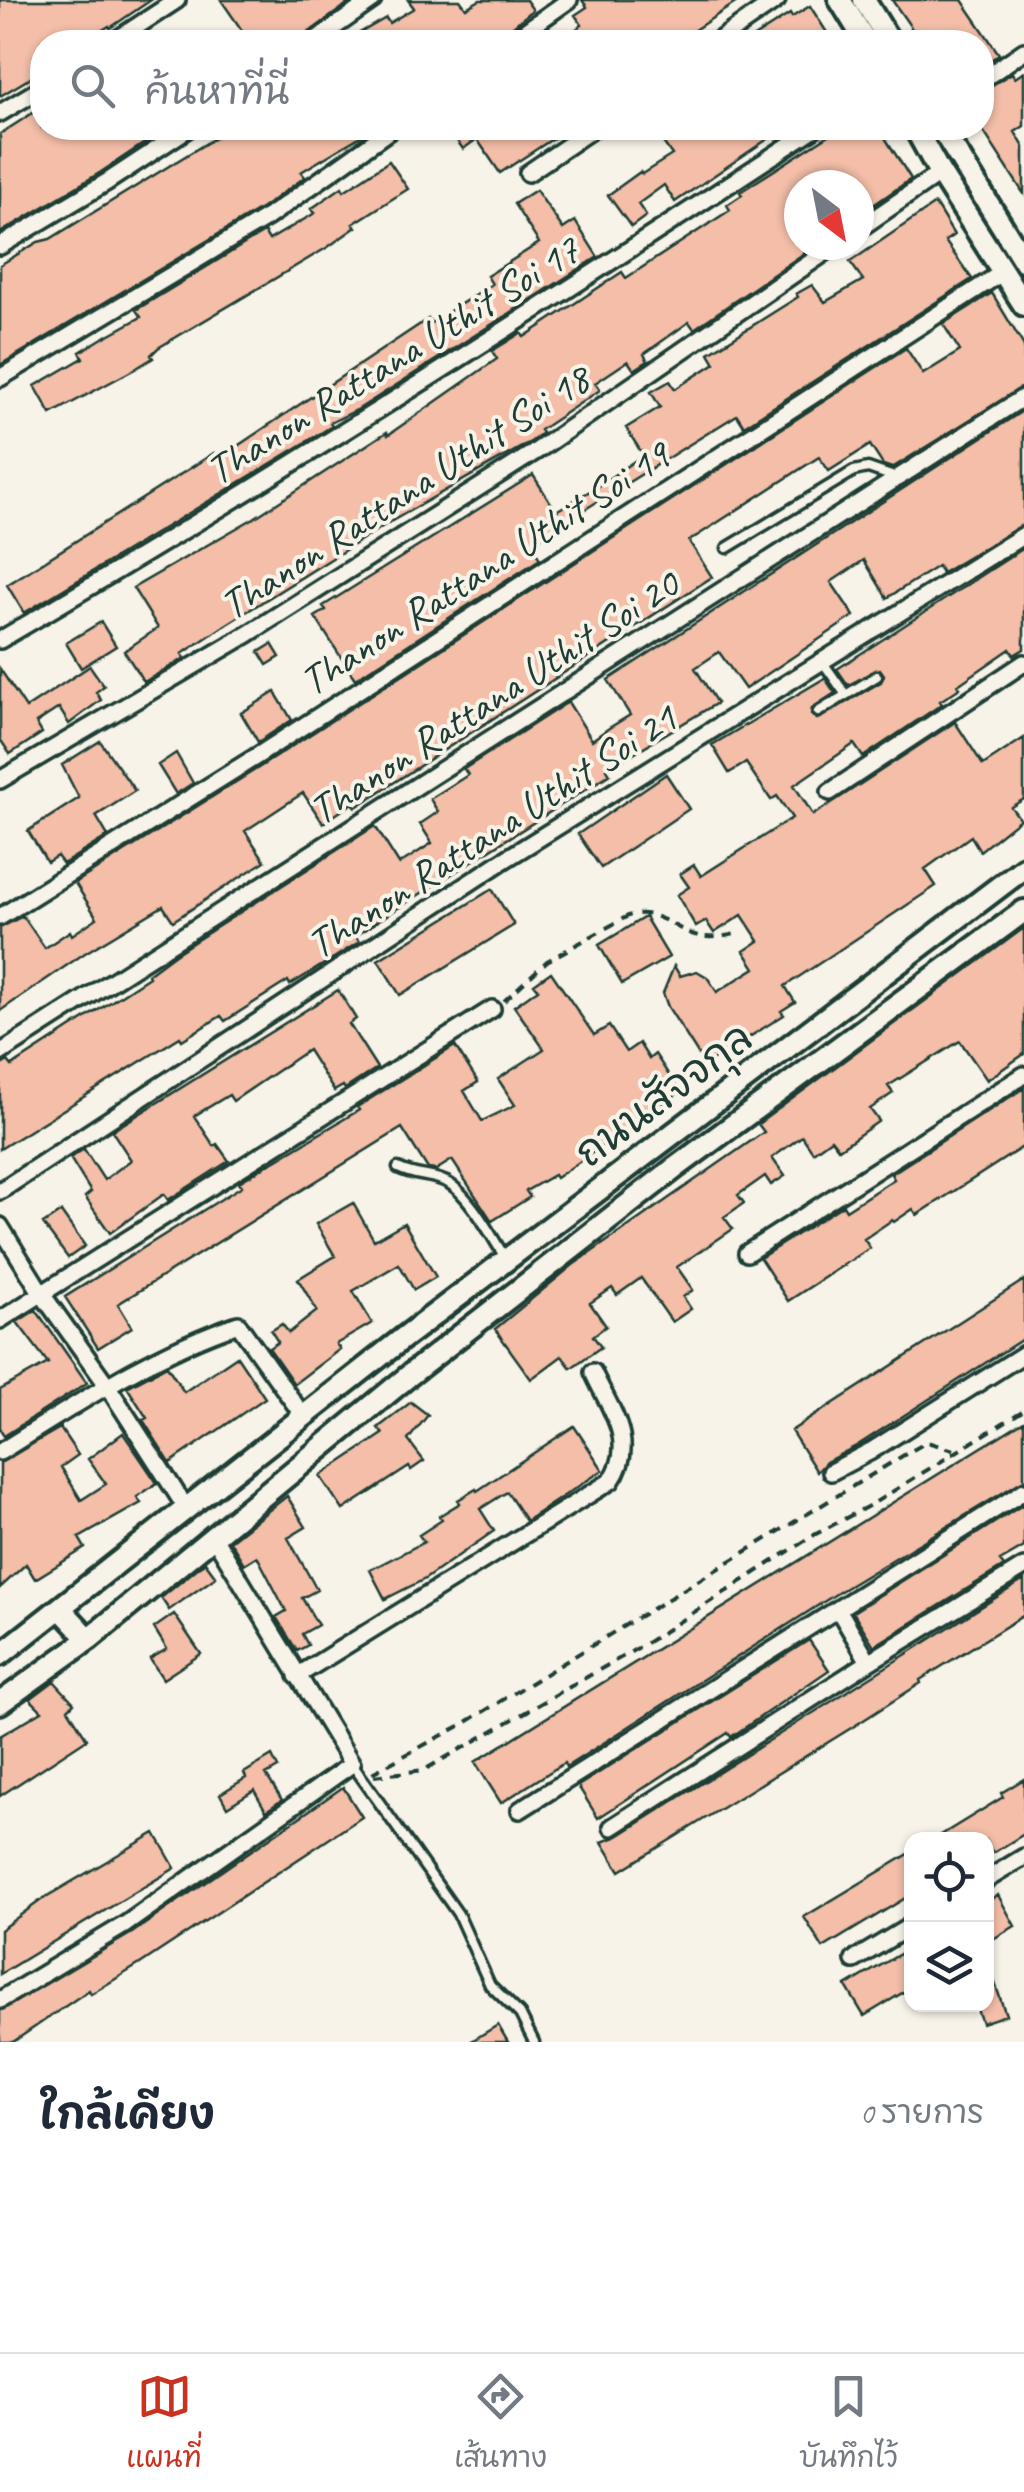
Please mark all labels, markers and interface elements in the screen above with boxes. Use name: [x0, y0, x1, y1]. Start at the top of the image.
search box: [30, 30, 994, 140]
icon: search: [65, 58, 120, 113]
text: ค้นหาที่นี่: [145, 68, 289, 115]
north arrow: [784, 170, 874, 260]
street label: Thanon Rattana Uthit Soi 17: [196, 223, 591, 497]
street label: Thanon Rattana Uthit Soi 18: [210, 351, 603, 632]
street label: Thanon Rattana Uthit Soi 19: [290, 427, 682, 708]
street label: Thanon Rattana Uthit Soi 20: [299, 556, 691, 837]
street label: Thanon Rattana Uthit Soi 21: [297, 691, 688, 971]
street label: ถนนสัจจกุล: [565, 1011, 766, 1182]
map controls: [904, 1832, 994, 2012]
button: locate: [904, 1832, 994, 1922]
button: layers: [904, 1922, 994, 2012]
text: ใกล้เคียง: [40, 2088, 215, 2141]
text: 0 รายการ: [859, 2092, 984, 2133]
tab: แผนที่: [126, 2369, 202, 2478]
tab: เส้นทาง: [454, 2369, 547, 2478]
tab: บันทึกไว้: [799, 2369, 898, 2478]

